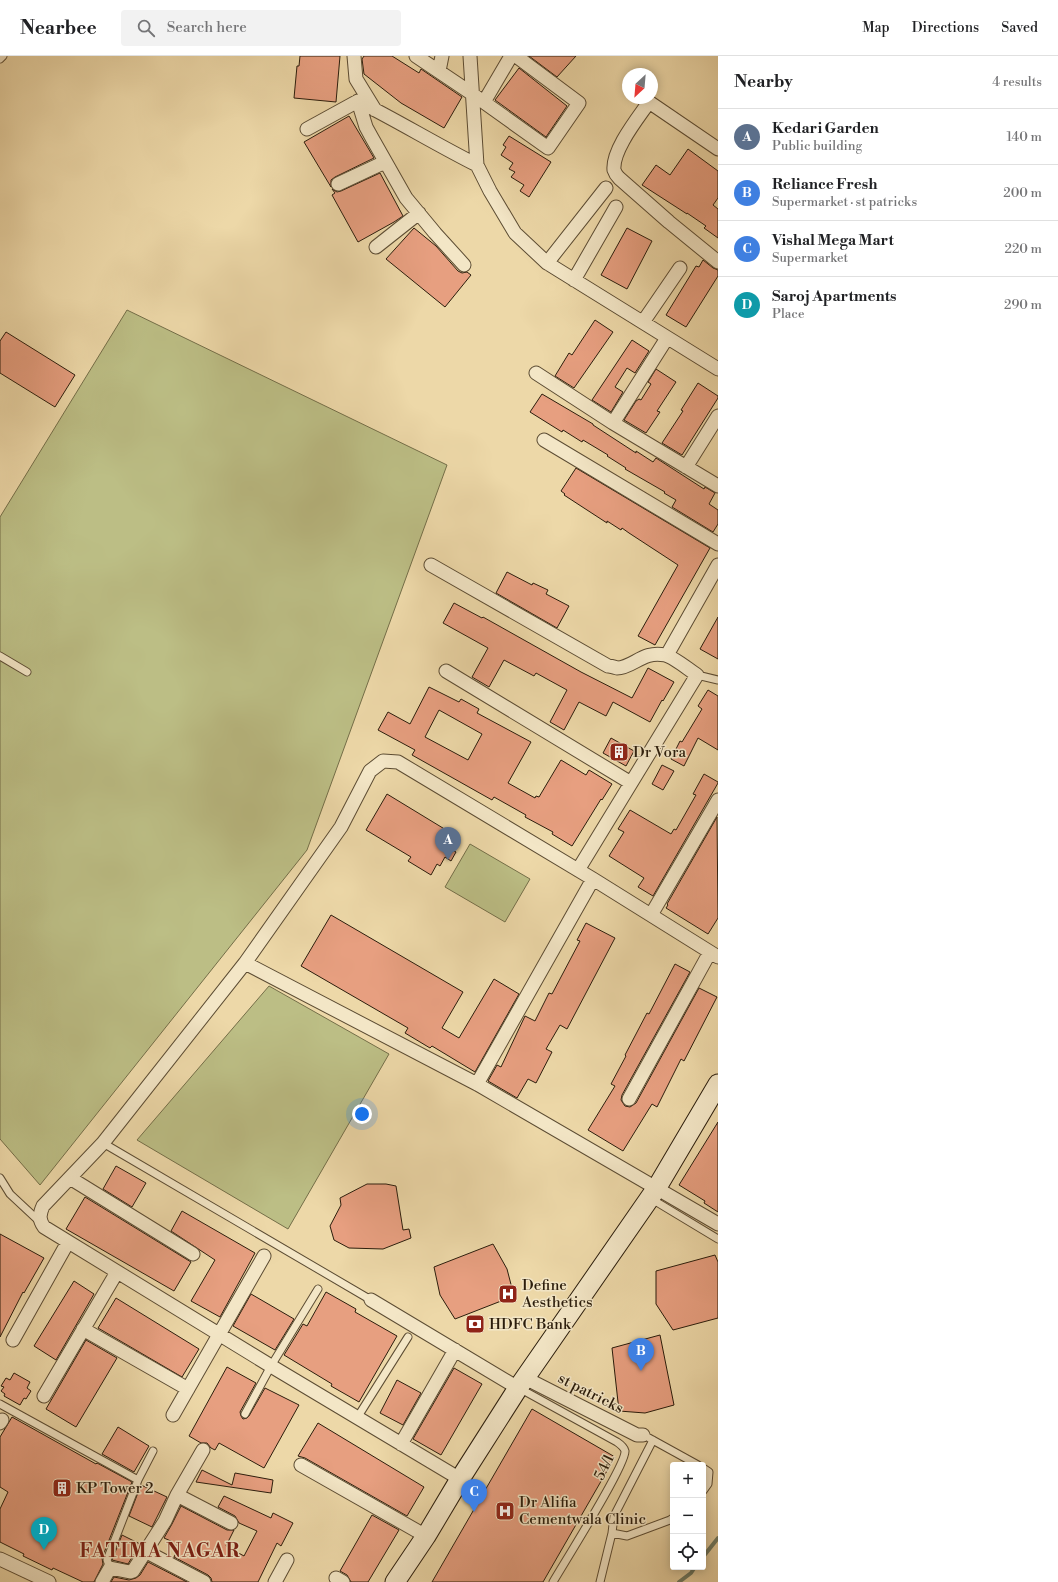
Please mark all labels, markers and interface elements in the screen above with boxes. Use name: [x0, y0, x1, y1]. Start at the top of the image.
search box: [121, 10, 401, 46]
text: Nearbee: [20, 16, 97, 40]
icon: search: [135, 17, 157, 39]
text: Search here: [167, 18, 247, 37]
text: Map: [862, 19, 890, 37]
text: Directions: [912, 19, 979, 37]
text: Saved: [1001, 19, 1038, 37]
north arrow: [622, 68, 658, 104]
text: Nearby: [734, 71, 793, 93]
text: 4 results: [992, 74, 1042, 90]
text: Kedari Garden: [772, 119, 879, 138]
text: A: [742, 129, 752, 145]
text: 140 m: [1006, 129, 1042, 145]
text: Public building: [772, 138, 862, 154]
text: Reliance Fresh: [772, 175, 877, 194]
text: B: [742, 185, 752, 201]
text: 200 m: [1003, 185, 1042, 201]
text: Supermarket · st patricks: [772, 194, 917, 210]
text: Vishal Mega Mart: [772, 231, 894, 250]
text: C: [742, 241, 752, 257]
text: 220 m: [1004, 241, 1042, 257]
text: Supermarket: [772, 250, 848, 266]
text: Saroj Apartments: [772, 287, 896, 306]
text: D: [742, 297, 752, 313]
text: 290 m: [1004, 297, 1042, 313]
text: Place: [772, 306, 804, 322]
building icon: Dr Vora: [608, 741, 630, 763]
place label: Dr Vora: [633, 743, 686, 762]
pin: A: [435, 827, 461, 860]
your location: [352, 1104, 372, 1124]
place label: Define Aesthetics: [521, 1276, 593, 1312]
hospital icon: Define Aesthetics: [497, 1283, 519, 1305]
bank icon: HDFC Bank: [464, 1313, 486, 1335]
place label: HDFC Bank: [489, 1315, 572, 1334]
pin: B: [628, 1338, 654, 1371]
street label: st patricks: [555, 1369, 627, 1418]
street label: 54/1: [590, 1451, 619, 1483]
map controls: [670, 1462, 706, 1570]
button: +: [670, 1462, 706, 1498]
building icon: KP Tower 2: [51, 1477, 73, 1499]
place label: KP Tower 2: [76, 1479, 154, 1498]
pin: C: [461, 1479, 487, 1512]
place label: Dr Alifia Cementwala Clinic: [519, 1493, 646, 1529]
button: −: [670, 1498, 706, 1534]
hospital icon: Dr Alifia Cementwala Clinic: [494, 1500, 516, 1522]
pin: D: [31, 1517, 57, 1550]
button: locate: [670, 1534, 706, 1570]
district label: FATIMA NAGAR: [79, 1539, 241, 1563]

